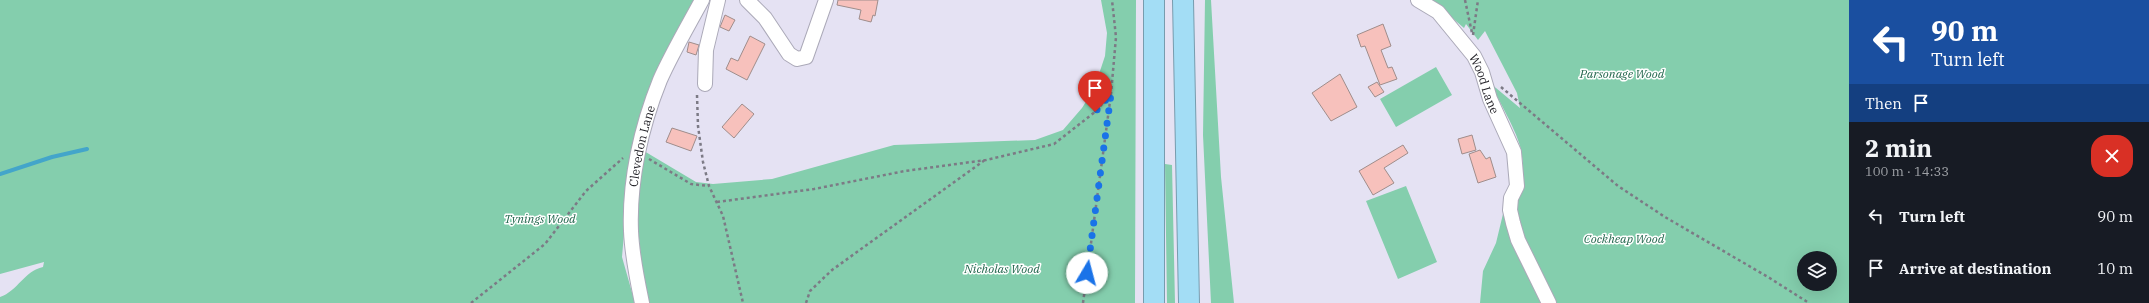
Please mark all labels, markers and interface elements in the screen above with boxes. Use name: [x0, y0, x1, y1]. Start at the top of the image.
text: 90 m: [1931, 12, 1998, 49]
icon: left: [1865, 16, 1917, 68]
text: Turn left: [1931, 48, 2005, 71]
street label: Wood Lane: [1467, 51, 1503, 116]
park label: Parsonage Wood: [1579, 66, 1665, 81]
pin: [1078, 71, 1112, 112]
icon: arrive: [1084, 77, 1106, 99]
icon: arrive: [1910, 92, 1932, 114]
text: Then: [1865, 94, 1902, 113]
street label: Clevedon Lane: [625, 103, 658, 187]
text: 2 min: [1865, 132, 1932, 164]
button: close: [2091, 135, 2133, 177]
text: 100 m · 14:33: [1865, 163, 1949, 180]
icon: left: [1865, 205, 1887, 227]
text: Turn left: [1899, 207, 1965, 226]
text: 90 m: [2097, 207, 2133, 226]
park label: Tynings Wood: [504, 211, 576, 226]
park label: Cockheap Wood: [1584, 231, 1665, 246]
map controls: [1797, 251, 1837, 291]
button: layers: [1797, 251, 1837, 291]
position arrow: [1066, 252, 1108, 294]
icon: arrive: [1865, 257, 1887, 279]
text: Arrive at destination: [1899, 259, 2051, 278]
text: 10 m: [2097, 259, 2133, 278]
park label: Nicholas Wood: [963, 261, 1040, 276]

